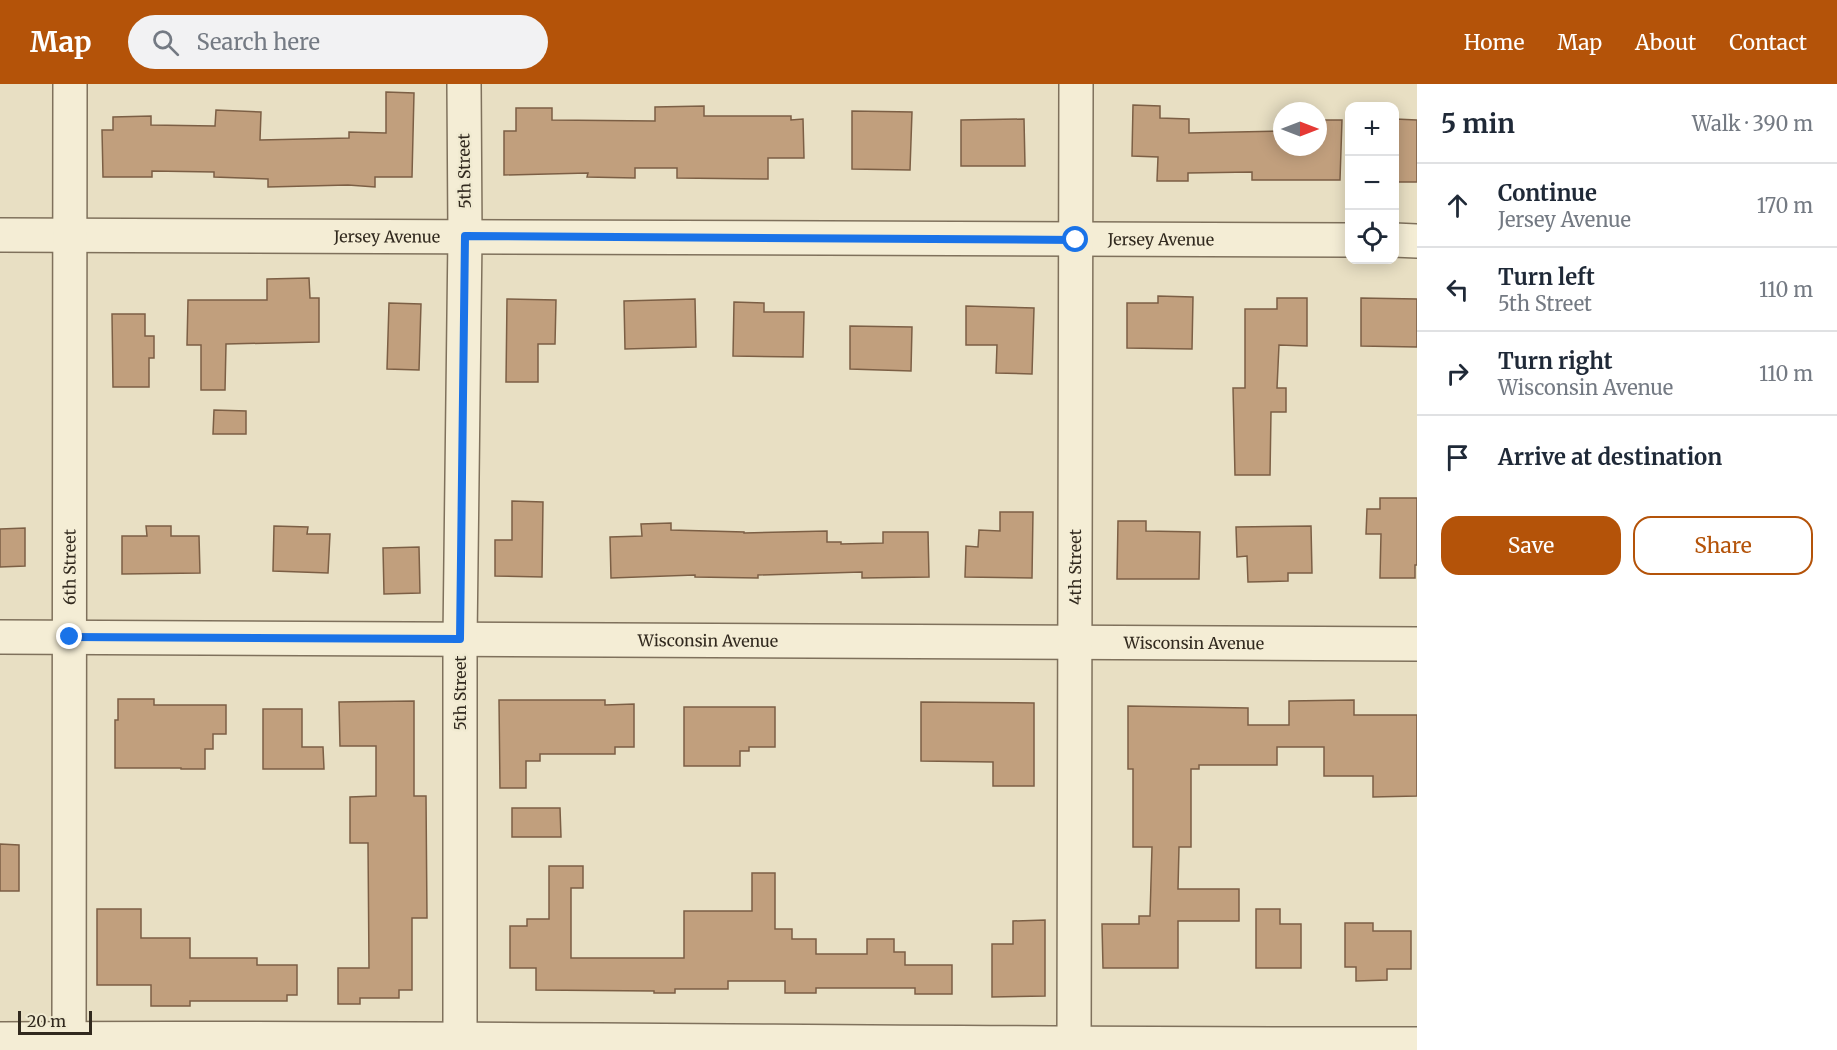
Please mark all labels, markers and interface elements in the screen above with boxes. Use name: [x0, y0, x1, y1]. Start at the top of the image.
search box: [128, 15, 548, 69]
text: Map: [30, 24, 92, 60]
icon: search: [149, 26, 182, 59]
text: Search here: [197, 28, 320, 56]
text: Home: [1464, 29, 1524, 56]
text: Map: [1557, 29, 1602, 56]
text: About: [1635, 29, 1696, 56]
text: Contact: [1729, 29, 1807, 56]
north arrow: [1273, 102, 1327, 156]
map controls: [1345, 102, 1399, 264]
button: +: [1345, 102, 1399, 156]
text: 5 min: [1441, 107, 1515, 140]
text: Walk · 390 m: [1692, 111, 1813, 136]
street label: 5th Street: [453, 133, 475, 209]
button: −: [1345, 156, 1399, 210]
text: Continue: [1498, 179, 1597, 207]
icon: ahead: [1441, 189, 1474, 222]
text: 170 m: [1757, 193, 1813, 218]
text: Jersey Avenue: [1498, 207, 1631, 232]
button: locate: [1345, 210, 1399, 264]
street label: Jersey Avenue: [333, 226, 440, 247]
route start: [1062, 226, 1088, 252]
street label: Jersey Avenue: [1107, 229, 1214, 249]
text: Turn left: [1498, 263, 1595, 291]
icon: left: [1441, 273, 1474, 306]
text: 110 m: [1759, 277, 1813, 302]
text: 5th Street: [1498, 291, 1592, 316]
text: Turn right: [1498, 347, 1612, 375]
icon: right: [1441, 357, 1474, 390]
text: 110 m: [1759, 361, 1813, 386]
text: Wisconsin Avenue: [1498, 375, 1673, 400]
icon: arrive: [1441, 441, 1474, 474]
text: Arrive at destination: [1498, 443, 1722, 471]
button: Save: [1441, 516, 1621, 575]
button: Share: [1633, 516, 1813, 575]
street label: 6th Street: [59, 528, 80, 605]
street label: 4th Street: [1065, 528, 1085, 605]
route end: [56, 623, 82, 649]
street label: Wisconsin Avenue: [637, 630, 778, 651]
street label: Wisconsin Avenue: [1123, 633, 1264, 653]
street label: 5th Street: [450, 655, 470, 731]
scale bar: [18, 1008, 92, 1036]
text: 20 m: [27, 1011, 66, 1031]

